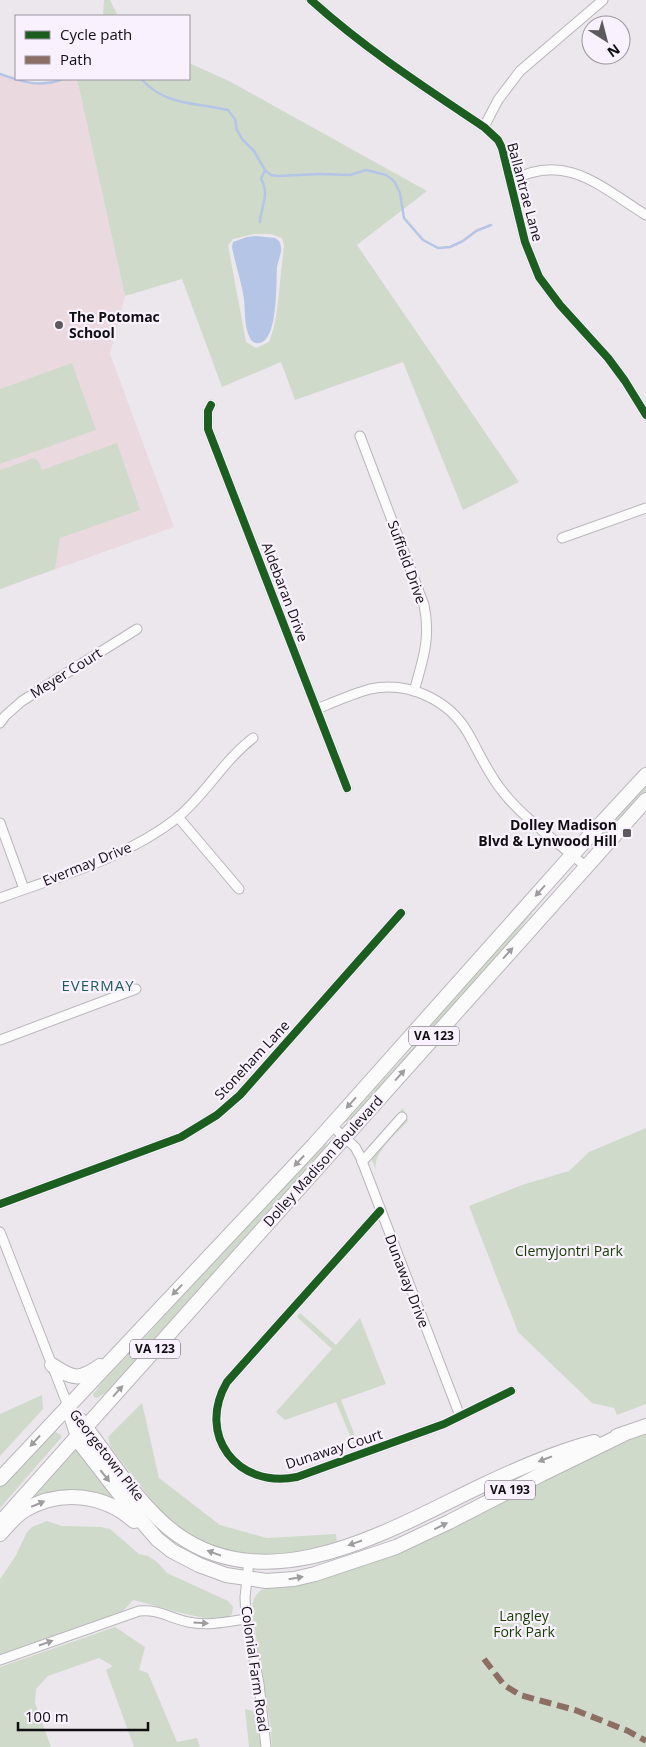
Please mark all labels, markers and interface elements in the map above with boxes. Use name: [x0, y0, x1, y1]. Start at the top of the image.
legend: [15, 15, 190, 80]
north arrow: [581, 15, 631, 65]
text: Cycle path: [60, 24, 132, 44]
text: N: [604, 40, 624, 62]
text: Path: [60, 49, 92, 69]
street label: Ballantrae Lane: [503, 140, 548, 244]
place label: The Potomac School: [69, 307, 160, 342]
marker: The Potomac School: [53, 319, 65, 331]
street label: Suffield Drive: [384, 518, 431, 606]
street label: Aldebaran Drive: [258, 539, 313, 644]
street label: Meyer Court: [26, 643, 105, 702]
place label: Dolley Madison Blvd & Lynwood Hill: [478, 815, 617, 850]
marker: Dolley Madison Blvd & Lynwood Hill: [621, 827, 633, 839]
street label: Evermay Drive: [40, 837, 134, 890]
one-way arrow: [534, 885, 546, 897]
one-way arrow: [502, 948, 514, 960]
district label: EVERMAY: [61, 975, 135, 995]
street label: Stoneham Lane: [210, 1016, 293, 1103]
road number: VA 123: [409, 1026, 459, 1046]
one-way arrow: [394, 1069, 406, 1081]
street label: Dolley Madison Boulevard: [259, 1091, 387, 1230]
one-way arrow: [345, 1097, 357, 1109]
one-way arrow: [293, 1155, 305, 1167]
street label: Dunaway Drive: [381, 1231, 434, 1330]
park label: Clemyjontri Park: [515, 1241, 624, 1260]
one-way arrow: [171, 1284, 183, 1296]
road number: VA 123: [130, 1340, 180, 1358]
one-way arrow: [112, 1384, 123, 1397]
street label: Georgetown Pike: [66, 1405, 149, 1505]
street label: Dunaway Court: [283, 1424, 385, 1473]
one-way arrow: [29, 1435, 41, 1447]
one-way arrow: [537, 1455, 552, 1463]
one-way arrow: [100, 1469, 110, 1483]
road number: VA 193: [485, 1480, 535, 1500]
one-way arrow: [31, 1500, 46, 1508]
one-way arrow: [434, 1522, 448, 1530]
one-way arrow: [348, 1540, 363, 1547]
one-way arrow: [206, 1549, 221, 1557]
one-way arrow: [288, 1574, 304, 1582]
street label: Colonial Farm Road: [237, 1605, 274, 1733]
park label: Langley Fork Park: [493, 1606, 555, 1641]
one-way arrow: [193, 1619, 209, 1627]
one-way arrow: [39, 1639, 54, 1647]
scale bar: [18, 1700, 148, 1732]
text: 100 m: [25, 1706, 69, 1726]

